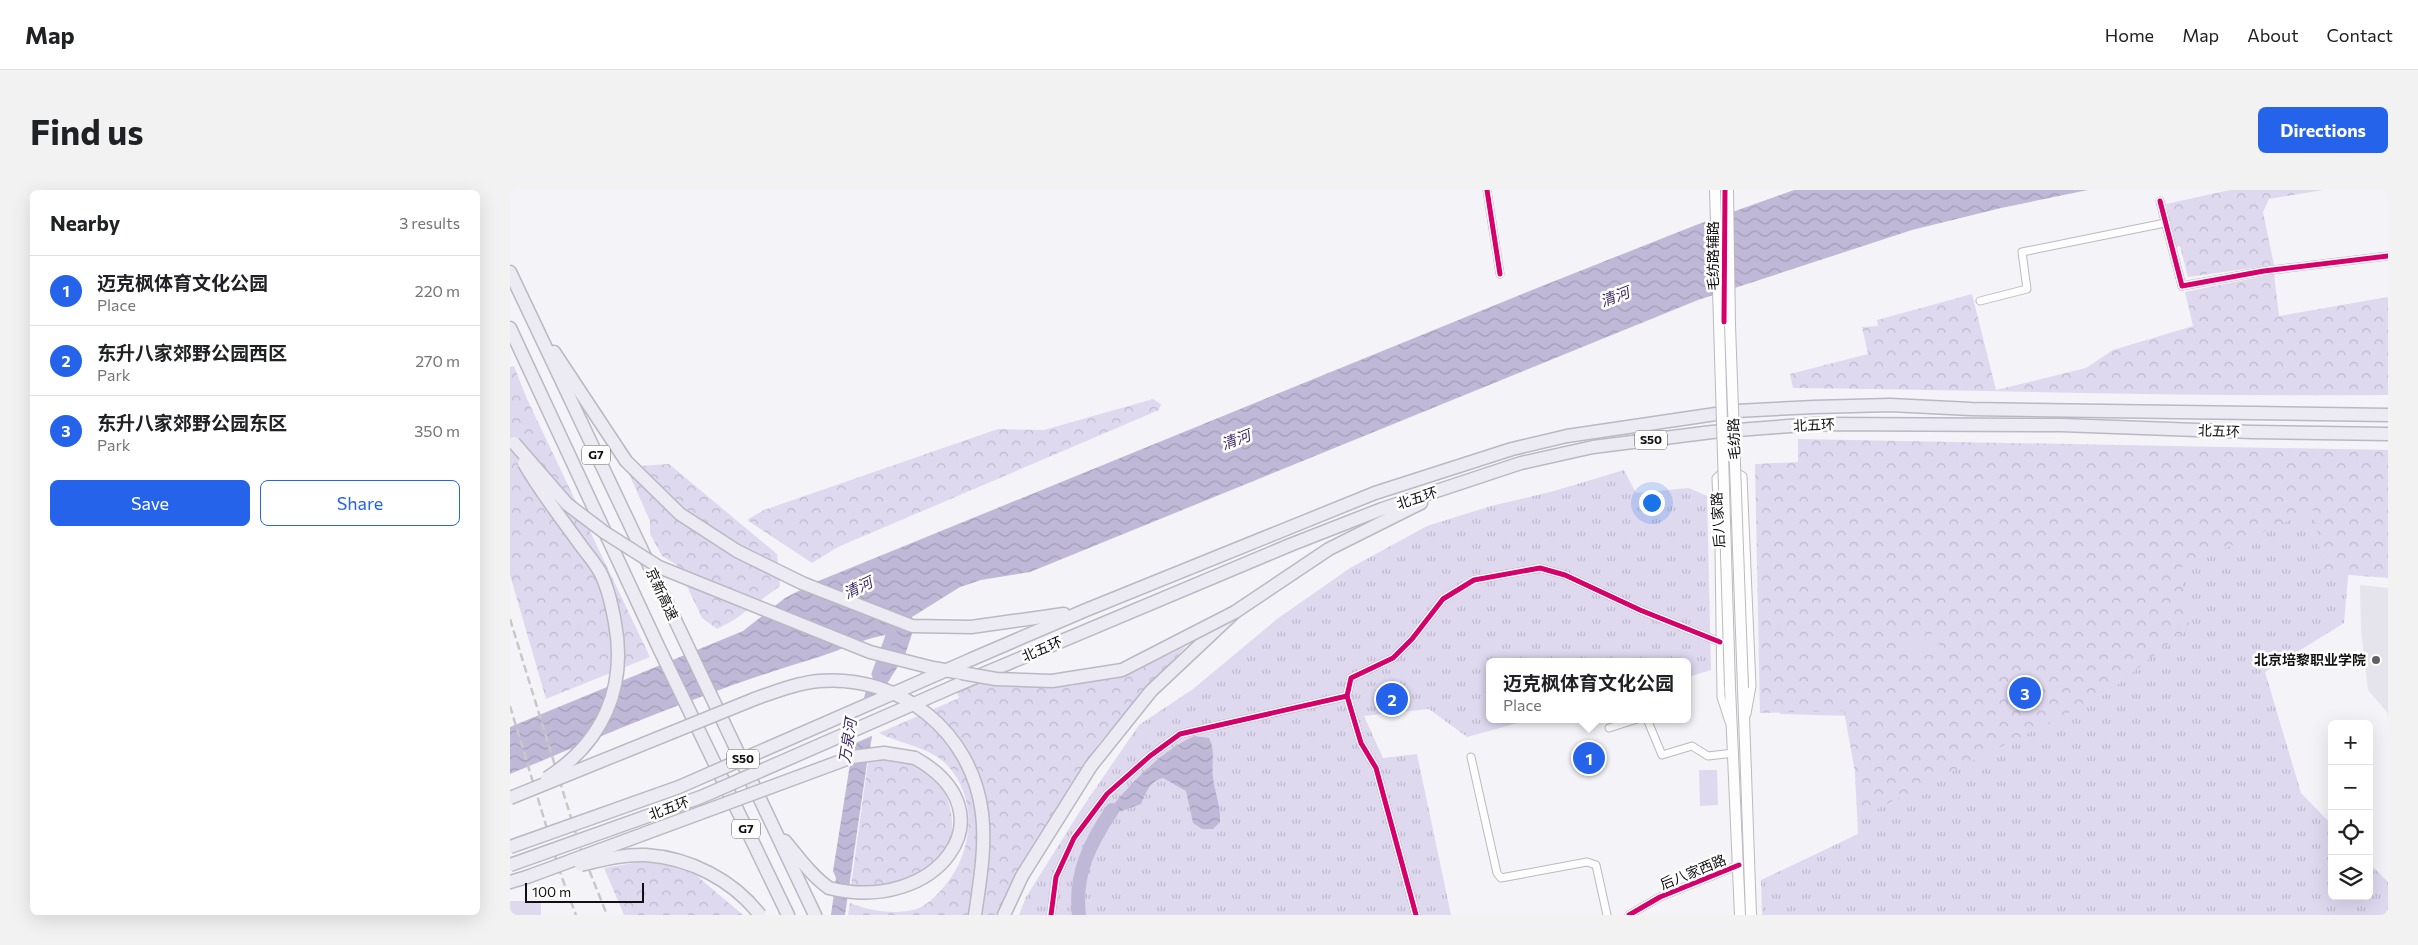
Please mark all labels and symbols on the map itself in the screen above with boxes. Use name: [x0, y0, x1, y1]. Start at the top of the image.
street label: 毛纺路辅路: [1704, 221, 1721, 291]
water label: 清河: [1597, 281, 1635, 310]
street label: 北五环: [1793, 415, 1835, 434]
street label: 毛纺路: [1724, 418, 1743, 460]
street label: 北五环: [2198, 421, 2240, 440]
water label: 清河: [1218, 424, 1256, 453]
road number: S50: [1635, 430, 1667, 450]
road number: G7: [582, 446, 610, 464]
street label: 北五环: [1394, 483, 1439, 512]
your location: [1639, 490, 1665, 516]
street label: 后八家路: [1708, 492, 1727, 548]
street label: 京新高速: [643, 565, 682, 623]
water label: 清河: [840, 571, 878, 602]
street label: 北五环: [1019, 633, 1064, 665]
place label: 北京培黎职业学院: [2254, 651, 2366, 668]
marker: 北京培黎职业学院: [2370, 654, 2382, 666]
pin: 3: [2009, 674, 2041, 712]
pin: 2: [1376, 680, 1408, 718]
water label: 万泉河: [835, 714, 860, 764]
pin: 1: [1573, 739, 1605, 777]
road number: S50: [727, 750, 759, 768]
street label: 北五环: [646, 792, 691, 823]
road number: G7: [732, 820, 760, 838]
street label: 后八家西路: [1657, 851, 1728, 893]
scale bar: [525, 880, 644, 903]

